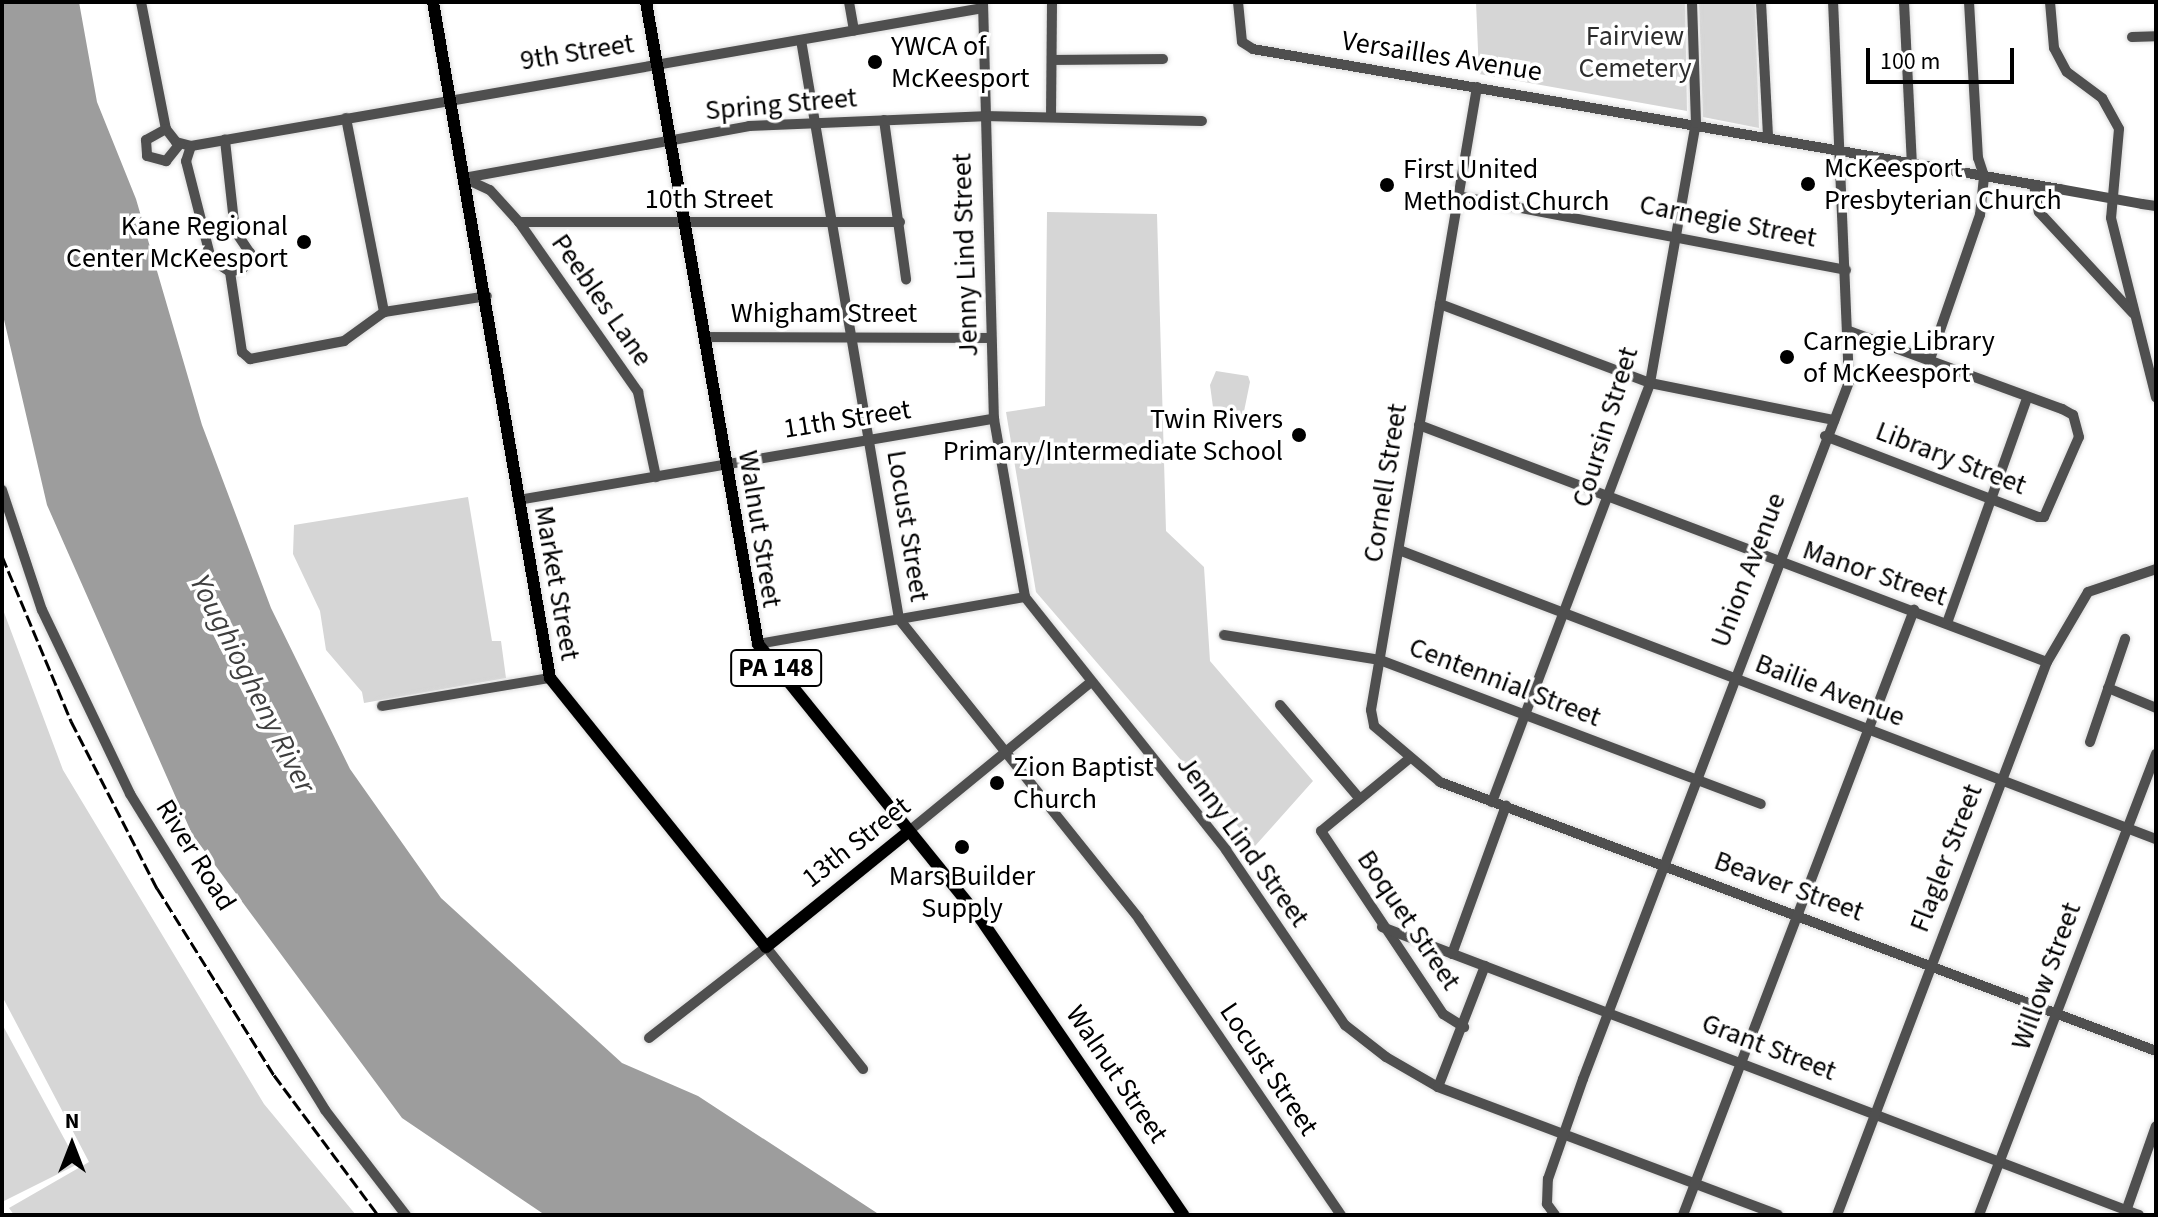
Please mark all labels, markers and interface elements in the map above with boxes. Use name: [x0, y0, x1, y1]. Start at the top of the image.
park label: Fairview Cemetery: [1578, 19, 1692, 85]
street label: Versailles Avenue: [1340, 24, 1544, 88]
street label: 9th Street: [518, 26, 636, 78]
place label: YWCA of McKeesport: [891, 29, 1030, 95]
scale bar: [1870, 32, 2018, 82]
text: 100 m: [1880, 44, 1940, 79]
marker: YWCA of McKeesport: [866, 53, 884, 71]
street label: Spring Street: [704, 81, 858, 127]
place label: McKeesport Presbyterian Church: [1824, 151, 2062, 217]
place label: First United Methodist Church: [1403, 152, 1609, 218]
street label: Jenny Lind Street: [945, 153, 985, 357]
marker: McKeesport Presbyterian Church: [1799, 175, 1817, 193]
marker: First United Methodist Church: [1378, 176, 1396, 194]
street label: 10th Street: [645, 182, 773, 216]
street label: Carnegie Street: [1637, 187, 1819, 255]
place label: Kane Regional Center McKeesport: [66, 209, 288, 275]
street label: Peebles Lane: [544, 227, 660, 373]
marker: Kane Regional Center McKeesport: [295, 233, 313, 251]
street label: Whigham Street: [731, 296, 917, 330]
place label: Carnegie Library of McKeesport: [1803, 324, 1995, 390]
street label: Coursin Street: [1565, 343, 1645, 511]
marker: Carnegie Library of McKeesport: [1778, 348, 1796, 366]
street label: 11th Street: [781, 392, 913, 446]
street label: Cornell Street: [1356, 401, 1414, 565]
place label: Twin Rivers Primary/Intermediate School: [943, 402, 1283, 468]
street label: Library Street: [1871, 414, 2031, 502]
marker: Twin Rivers Primary/Intermediate School: [1290, 426, 1308, 444]
street label: Walnut Street: [731, 448, 789, 610]
street label: Locust Street: [879, 448, 937, 604]
street label: Union Avenue: [1703, 488, 1793, 652]
street label: Market Street: [527, 503, 587, 663]
street label: Manor Street: [1798, 533, 1952, 613]
water label: Youghiogheny River: [181, 569, 323, 799]
street label: Centennial Street: [1404, 630, 1606, 734]
road number: PA 148: [730, 646, 822, 690]
street label: Bailie Avenue: [1751, 646, 1909, 734]
street label: Jenny Lind Street: [1170, 749, 1316, 933]
place label: Zion Baptist Church: [1013, 750, 1154, 816]
marker: Zion Baptist Church: [988, 774, 1006, 792]
street label: Flagler Street: [1902, 779, 1990, 937]
street label: 13th Street: [795, 789, 917, 895]
street label: River Road: [149, 793, 243, 917]
marker: Mars Builder Supply: [953, 838, 971, 856]
street label: Beaver Street: [1710, 843, 1868, 929]
street label: Boquet Street: [1350, 844, 1468, 996]
place label: Mars Builder Supply: [889, 859, 1035, 925]
street label: Willow Street: [2004, 898, 2088, 1054]
street label: Locust Street: [1212, 996, 1326, 1142]
street label: Walnut Street: [1059, 999, 1175, 1149]
street label: Grant Street: [1697, 1006, 1841, 1088]
north arrow: [32, 1105, 112, 1185]
text: N: [65, 1105, 79, 1137]

